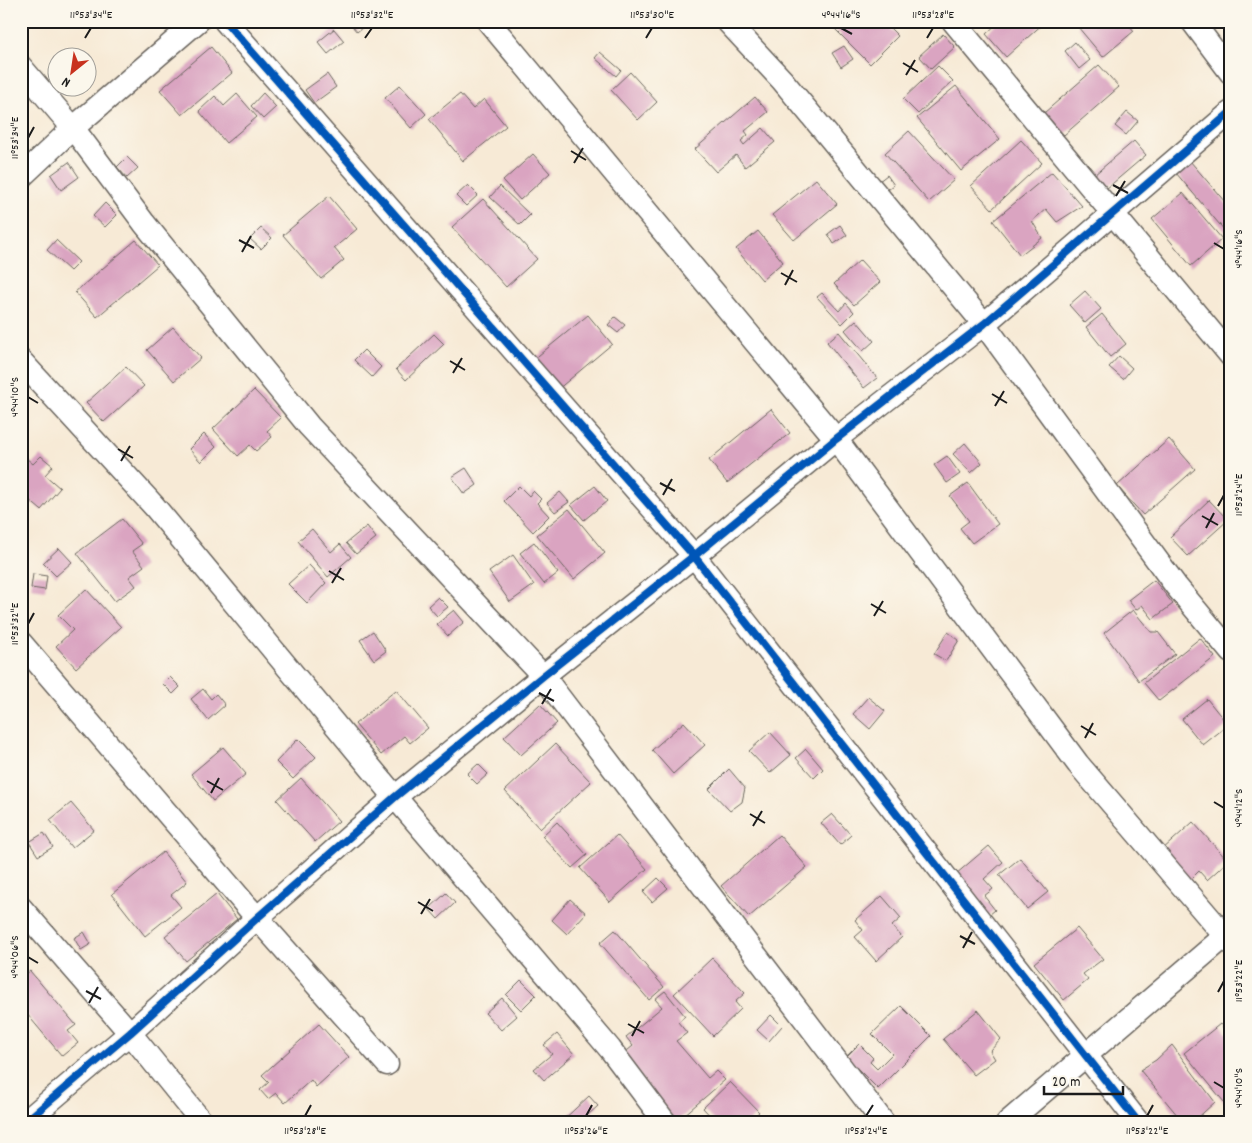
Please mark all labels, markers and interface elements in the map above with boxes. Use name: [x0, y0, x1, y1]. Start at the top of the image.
text: 11°53'34"E: [70, 7, 113, 24]
text: 11°53'32"E: [351, 7, 394, 24]
text: 11°53'30"E: [630, 7, 675, 24]
text: 4°44'16"S: [821, 7, 861, 24]
text: 11°53'28"E: [912, 7, 955, 24]
north arrow: [48, 48, 98, 98]
text: N: [58, 71, 74, 92]
text: 11°53'34"E: [7, 116, 24, 159]
text: 4°44'16"S: [1231, 229, 1248, 269]
text: 4°44'10"S: [7, 377, 24, 417]
text: 11°53'24"E: [1231, 473, 1248, 516]
text: 11°53'32"E: [7, 602, 24, 645]
text: 4°44'12"S: [1231, 789, 1248, 827]
text: 4°44'06"S: [7, 935, 24, 979]
text: 11°53'22"E: [1231, 959, 1248, 1002]
scale bar: [1044, 1063, 1123, 1095]
text: 4°44'10"S: [1231, 1068, 1248, 1108]
text: 20 m: [1052, 1072, 1080, 1094]
text: 11°53'28"E: [284, 1123, 327, 1140]
text: 11°53'26"E: [564, 1123, 608, 1140]
text: 11°53'24"E: [845, 1123, 888, 1140]
text: 11°53'22"E: [1126, 1123, 1169, 1140]

